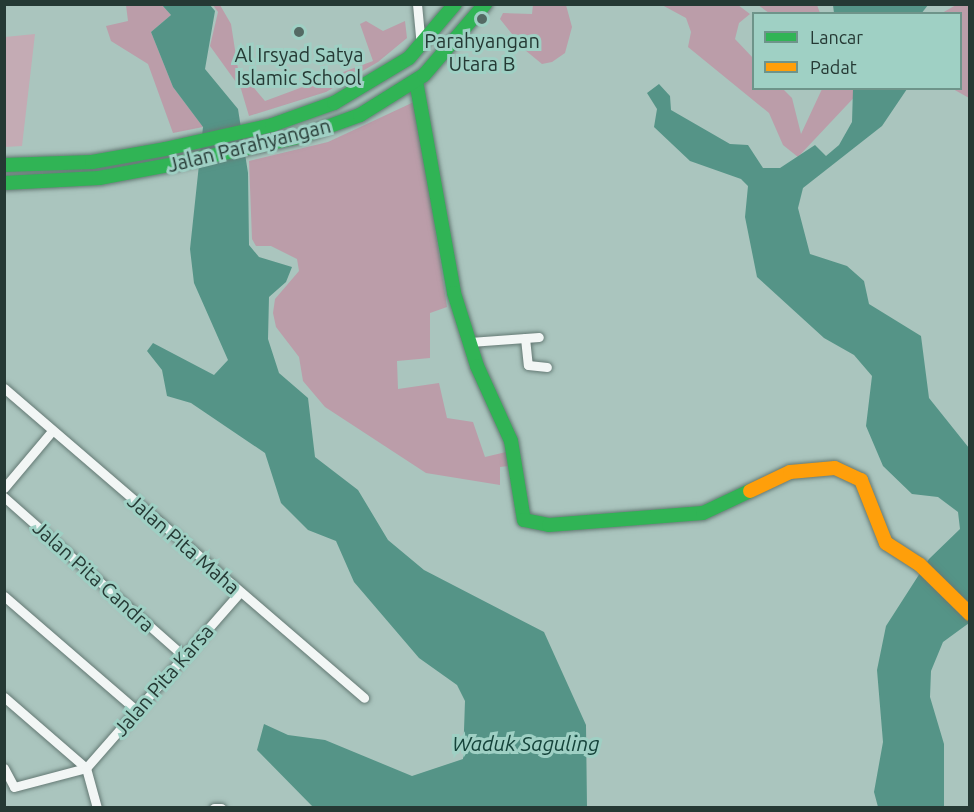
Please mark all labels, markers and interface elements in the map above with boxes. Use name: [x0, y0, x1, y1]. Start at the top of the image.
marker: Parahyangan Utara B: [475, 12, 489, 26]
legend: [752, 12, 962, 90]
marker: Al Irsyad Satya Islamic School: [292, 25, 306, 39]
text: Lancar: [810, 27, 863, 47]
place label: Parahyangan Utara B: [424, 28, 540, 75]
place label: Al Irsyad Satya Islamic School: [235, 42, 363, 89]
text: Padat: [810, 57, 857, 77]
street label: Jalan Parahyangan: [165, 113, 333, 177]
street label: Jalan Pita Maha: [123, 489, 245, 599]
street label: Jalan Pita Candra: [28, 515, 160, 637]
street label: Jalan Pita Karsa: [108, 619, 218, 741]
water label: Waduk Saguling: [452, 730, 600, 756]

